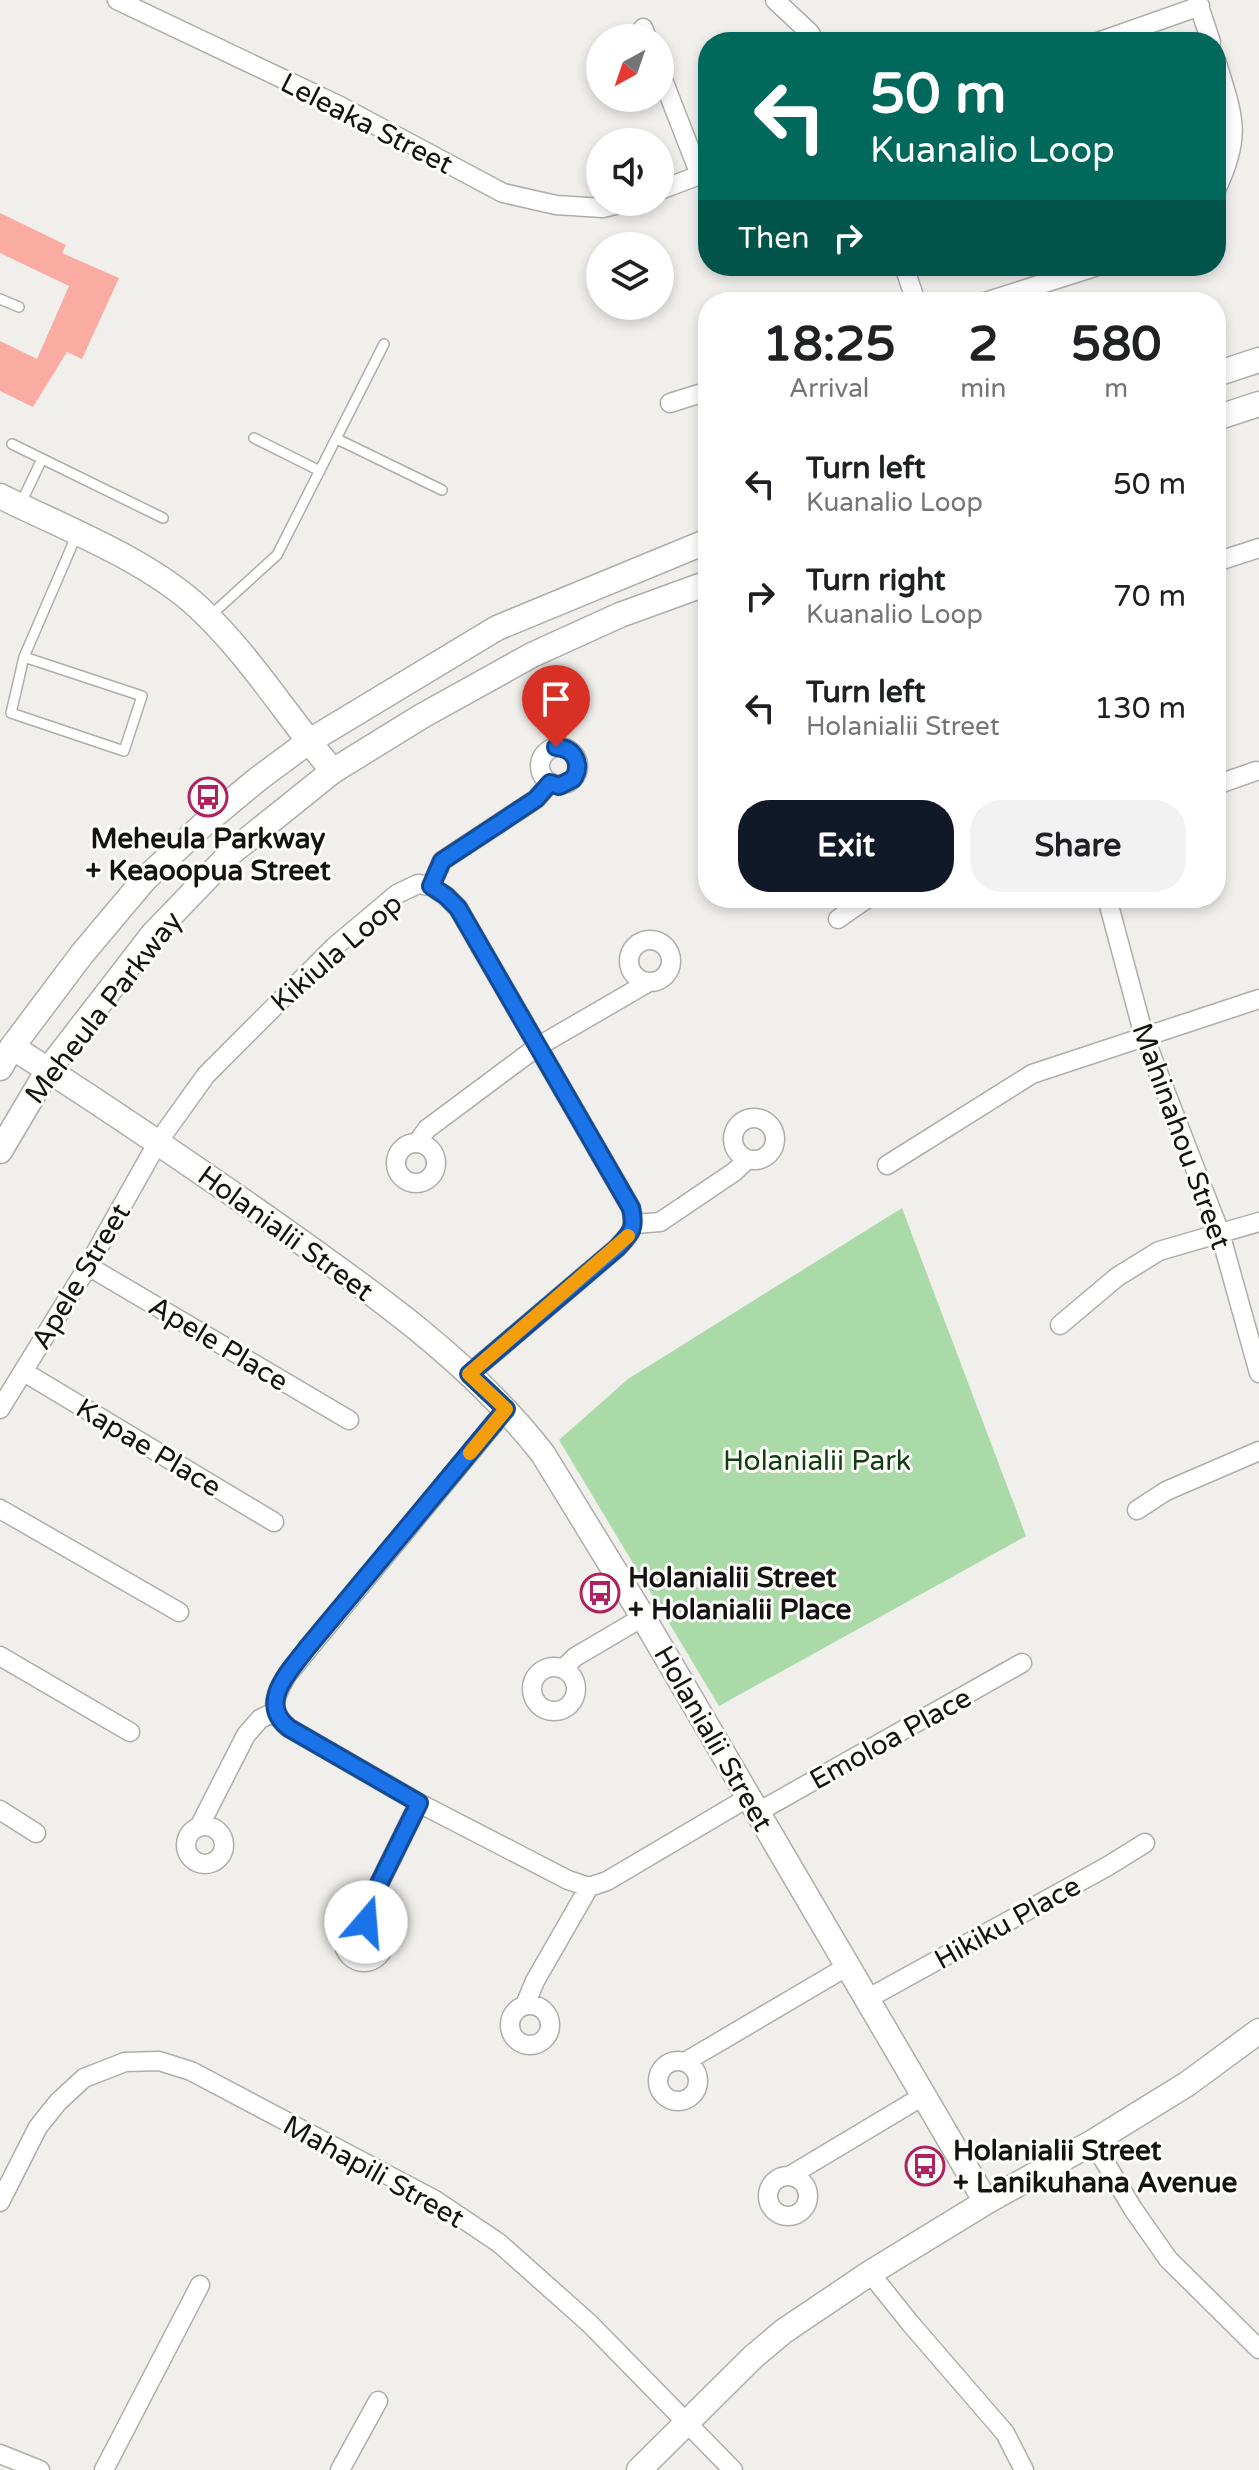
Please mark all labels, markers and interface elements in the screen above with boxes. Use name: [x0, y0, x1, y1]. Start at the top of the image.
north arrow: [586, 24, 674, 112]
map controls: [586, 24, 674, 320]
text: 50 m: [870, 61, 1006, 128]
icon: left: [738, 64, 842, 168]
street label: Leleaka Street: [275, 66, 459, 182]
button: sound: [586, 128, 674, 216]
text: Kuanalio Loop: [870, 129, 1115, 172]
icon: right: [826, 216, 870, 260]
text: Then: [738, 220, 810, 257]
button: layers: [586, 232, 674, 320]
text: 18:25: [763, 316, 896, 374]
text: 2: [968, 316, 998, 374]
text: 580: [1071, 316, 1161, 374]
text: Arrival: [789, 373, 869, 404]
text: min: [960, 373, 1006, 404]
text: m: [1104, 373, 1128, 404]
text: Turn left: [806, 450, 925, 487]
icon: left: [738, 462, 782, 506]
text: 50 m: [1113, 466, 1186, 503]
text: Kuanalio Loop: [806, 487, 983, 518]
text: Turn right: [806, 562, 946, 599]
icon: right: [738, 574, 782, 618]
text: 70 m: [1113, 578, 1186, 615]
text: Kuanalio Loop: [806, 599, 983, 630]
pin: [522, 665, 590, 747]
text: Turn left: [806, 674, 925, 711]
icon: arrive: [534, 677, 578, 721]
icon: left: [738, 686, 782, 730]
text: 130 m: [1094, 690, 1186, 727]
text: Holanialii Street: [806, 711, 1000, 742]
bus stop icon: Meheula Parkway + Keaoopua Street: [187, 776, 229, 818]
button: Exit: [738, 800, 954, 892]
button: Share: [970, 800, 1186, 892]
place label: Meheula Parkway + Keaoopua Street: [85, 822, 331, 888]
street label: Kikiula Loop: [264, 887, 409, 1019]
street label: Meheula Parkway: [18, 905, 189, 1111]
street label: Mahinahou Street: [1124, 1019, 1238, 1254]
street label: Holanialii Street: [191, 1159, 380, 1309]
street label: Apele Street: [24, 1197, 138, 1356]
street label: Apele Place: [143, 1289, 294, 1399]
street label: Kapae Place: [70, 1391, 227, 1504]
park label: Holanialii Park: [723, 1444, 911, 1478]
place label: Holanialii Street + Holanialii Place: [628, 1561, 852, 1627]
bus stop icon: Holanialii Street + Holanialii Place: [579, 1572, 621, 1614]
street label: Holanialii Street: [646, 1640, 780, 1838]
street label: Emoloa Place: [804, 1681, 977, 1797]
street label: Hikiku Place: [929, 1869, 1086, 1977]
position arrow: [324, 1880, 408, 1964]
street label: Mahapili Street: [277, 2108, 470, 2236]
place label: Holanialii Street + Lanikuhana Avenue: [953, 2134, 1237, 2200]
bus stop icon: Holanialii Street + Lanikuhana Avenue: [904, 2145, 946, 2187]

